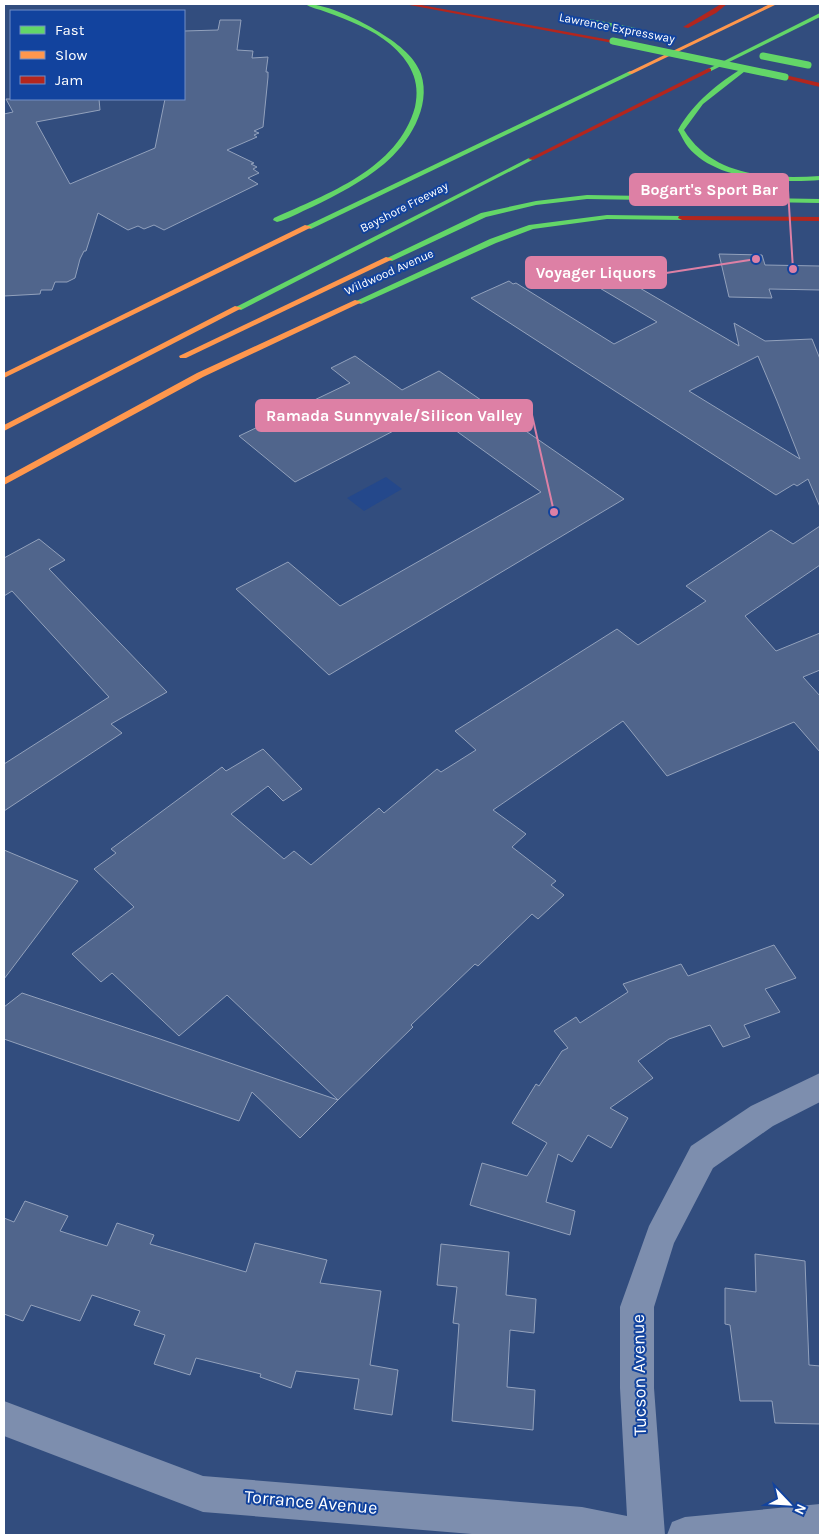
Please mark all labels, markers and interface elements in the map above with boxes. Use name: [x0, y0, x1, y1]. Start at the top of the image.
legend: [10, 10, 185, 100]
street label: Lawrence Expressway: [558, 10, 677, 46]
text: Fast: [55, 21, 85, 39]
text: Slow: [55, 46, 87, 64]
text: Jam: [55, 71, 83, 89]
callout: Bogart's Sport Bar: [630, 174, 788, 205]
street label: Bayshore Freeway: [358, 179, 451, 235]
text: Bogart's Sport Bar: [640, 180, 779, 199]
street label: Wildwood Avenue: [342, 246, 436, 298]
callout: Voyager Liquors: [526, 257, 666, 288]
text: Voyager Liquors: [536, 263, 656, 282]
callout: Ramada Sunnyvale/Silicon Valley: [256, 400, 532, 431]
text: Ramada Sunnyvale/Silicon Valley: [266, 406, 522, 425]
street label: Tucson Avenue: [627, 1314, 651, 1436]
north arrow: [764, 1479, 814, 1529]
street label: Torrance Avenue: [244, 1485, 378, 1519]
text: N: [791, 1501, 810, 1517]

